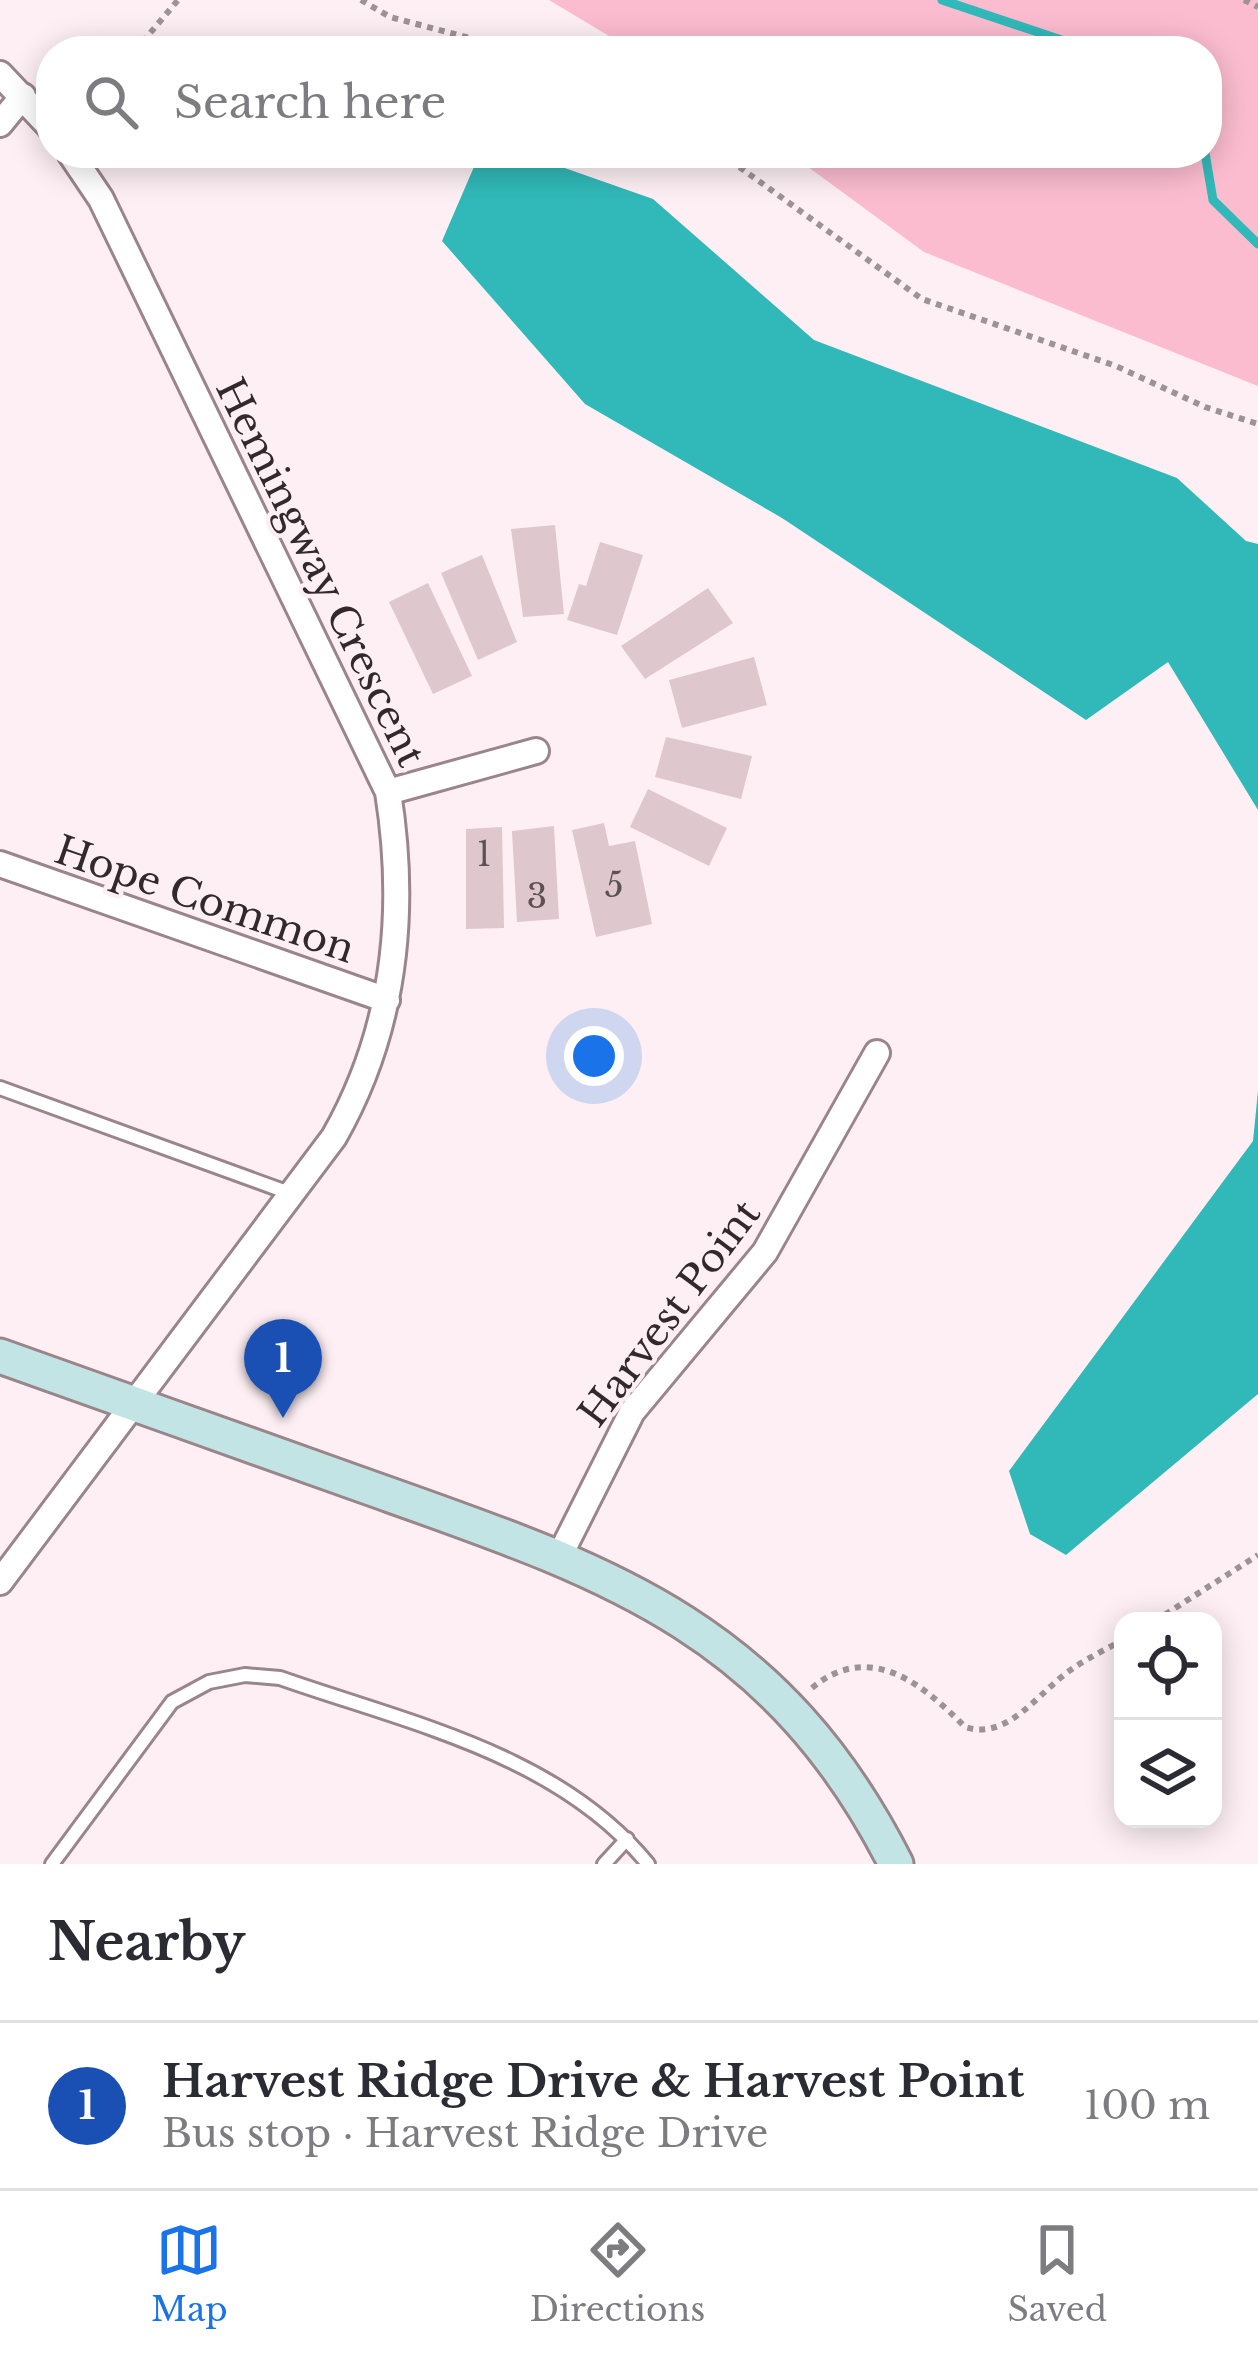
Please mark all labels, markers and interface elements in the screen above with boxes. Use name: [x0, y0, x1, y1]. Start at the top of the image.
search box: [36, 36, 1222, 168]
icon: search: [78, 69, 144, 135]
text: Search here: [174, 74, 446, 130]
street label: Hemingway Crescent: [205, 370, 436, 775]
street label: Hope Common: [49, 825, 361, 974]
house number: 1: [477, 834, 491, 875]
house number: 5: [605, 865, 623, 906]
house number: 3: [527, 876, 547, 917]
your location: [564, 1026, 624, 1086]
street label: Harvest Point: [568, 1190, 771, 1436]
pin: 1: [244, 1319, 322, 1418]
map controls: [1114, 1612, 1222, 1828]
button: locate: [1114, 1612, 1222, 1720]
button: layers: [1114, 1720, 1222, 1828]
text: Nearby: [48, 1911, 245, 1974]
text: Harvest Ridge Drive & Harvest Point: [162, 2053, 1024, 2109]
text: 1: [78, 2081, 96, 2130]
text: 100 m: [1084, 2081, 1210, 2130]
text: Bus stop · Harvest Ridge Drive: [162, 2109, 768, 2158]
tab: Map: [151, 2217, 228, 2330]
tab: Directions: [530, 2217, 705, 2330]
tab: Saved: [1007, 2217, 1107, 2330]

